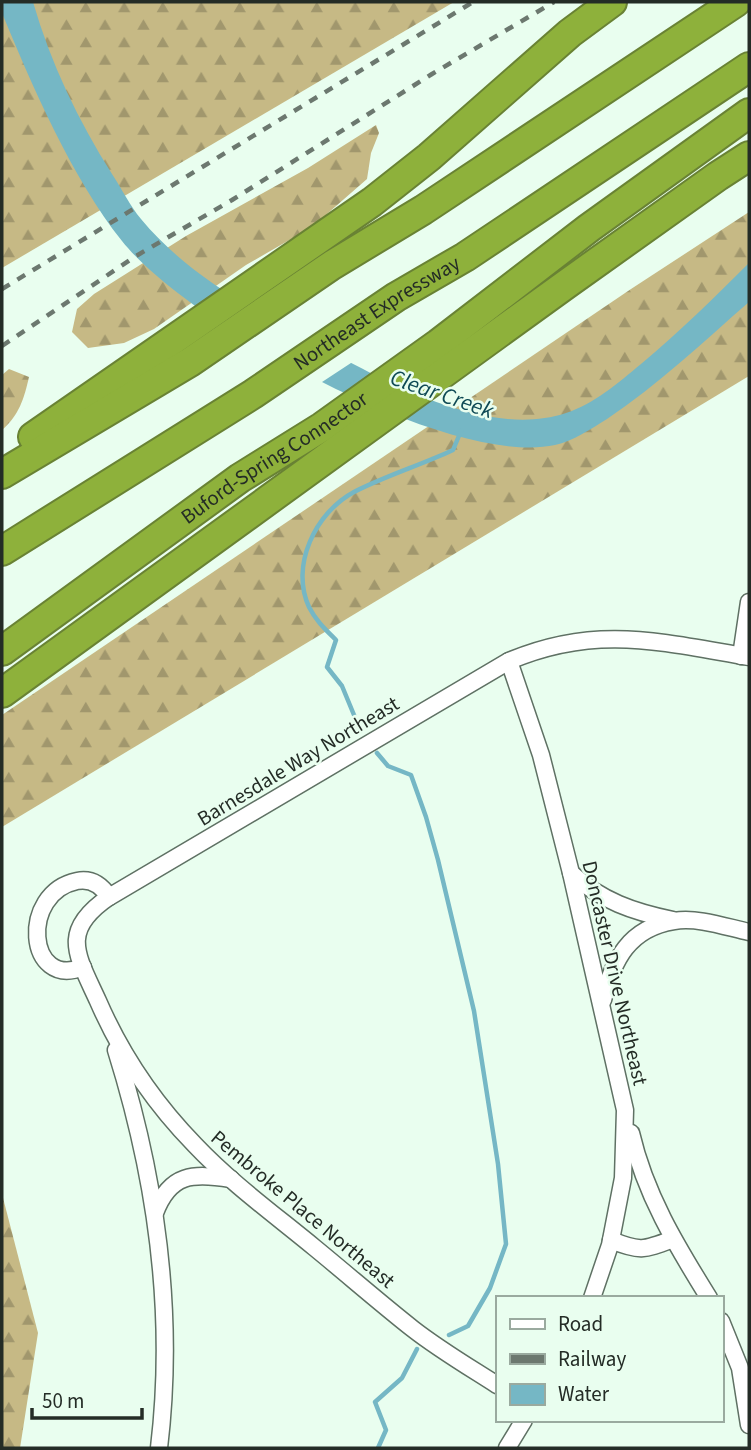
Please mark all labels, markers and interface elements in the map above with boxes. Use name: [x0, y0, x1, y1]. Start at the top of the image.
street label: Northeast Expressway: [287, 248, 466, 378]
water label: Clear Creek: [386, 361, 499, 427]
street label: Buford-Spring Connector: [175, 384, 374, 531]
street label: Barnesdale Way Northeast: [191, 689, 405, 833]
street label: Doncaster Drive Northeast: [575, 858, 655, 1088]
street label: Pembroke Place Northeast: [204, 1123, 402, 1295]
legend: [496, 1296, 723, 1422]
text: Road: [558, 1309, 603, 1339]
text: Railway: [558, 1344, 626, 1374]
scale bar: [32, 1376, 142, 1420]
text: Water: [558, 1379, 610, 1409]
text: 50 m: [42, 1386, 84, 1416]

